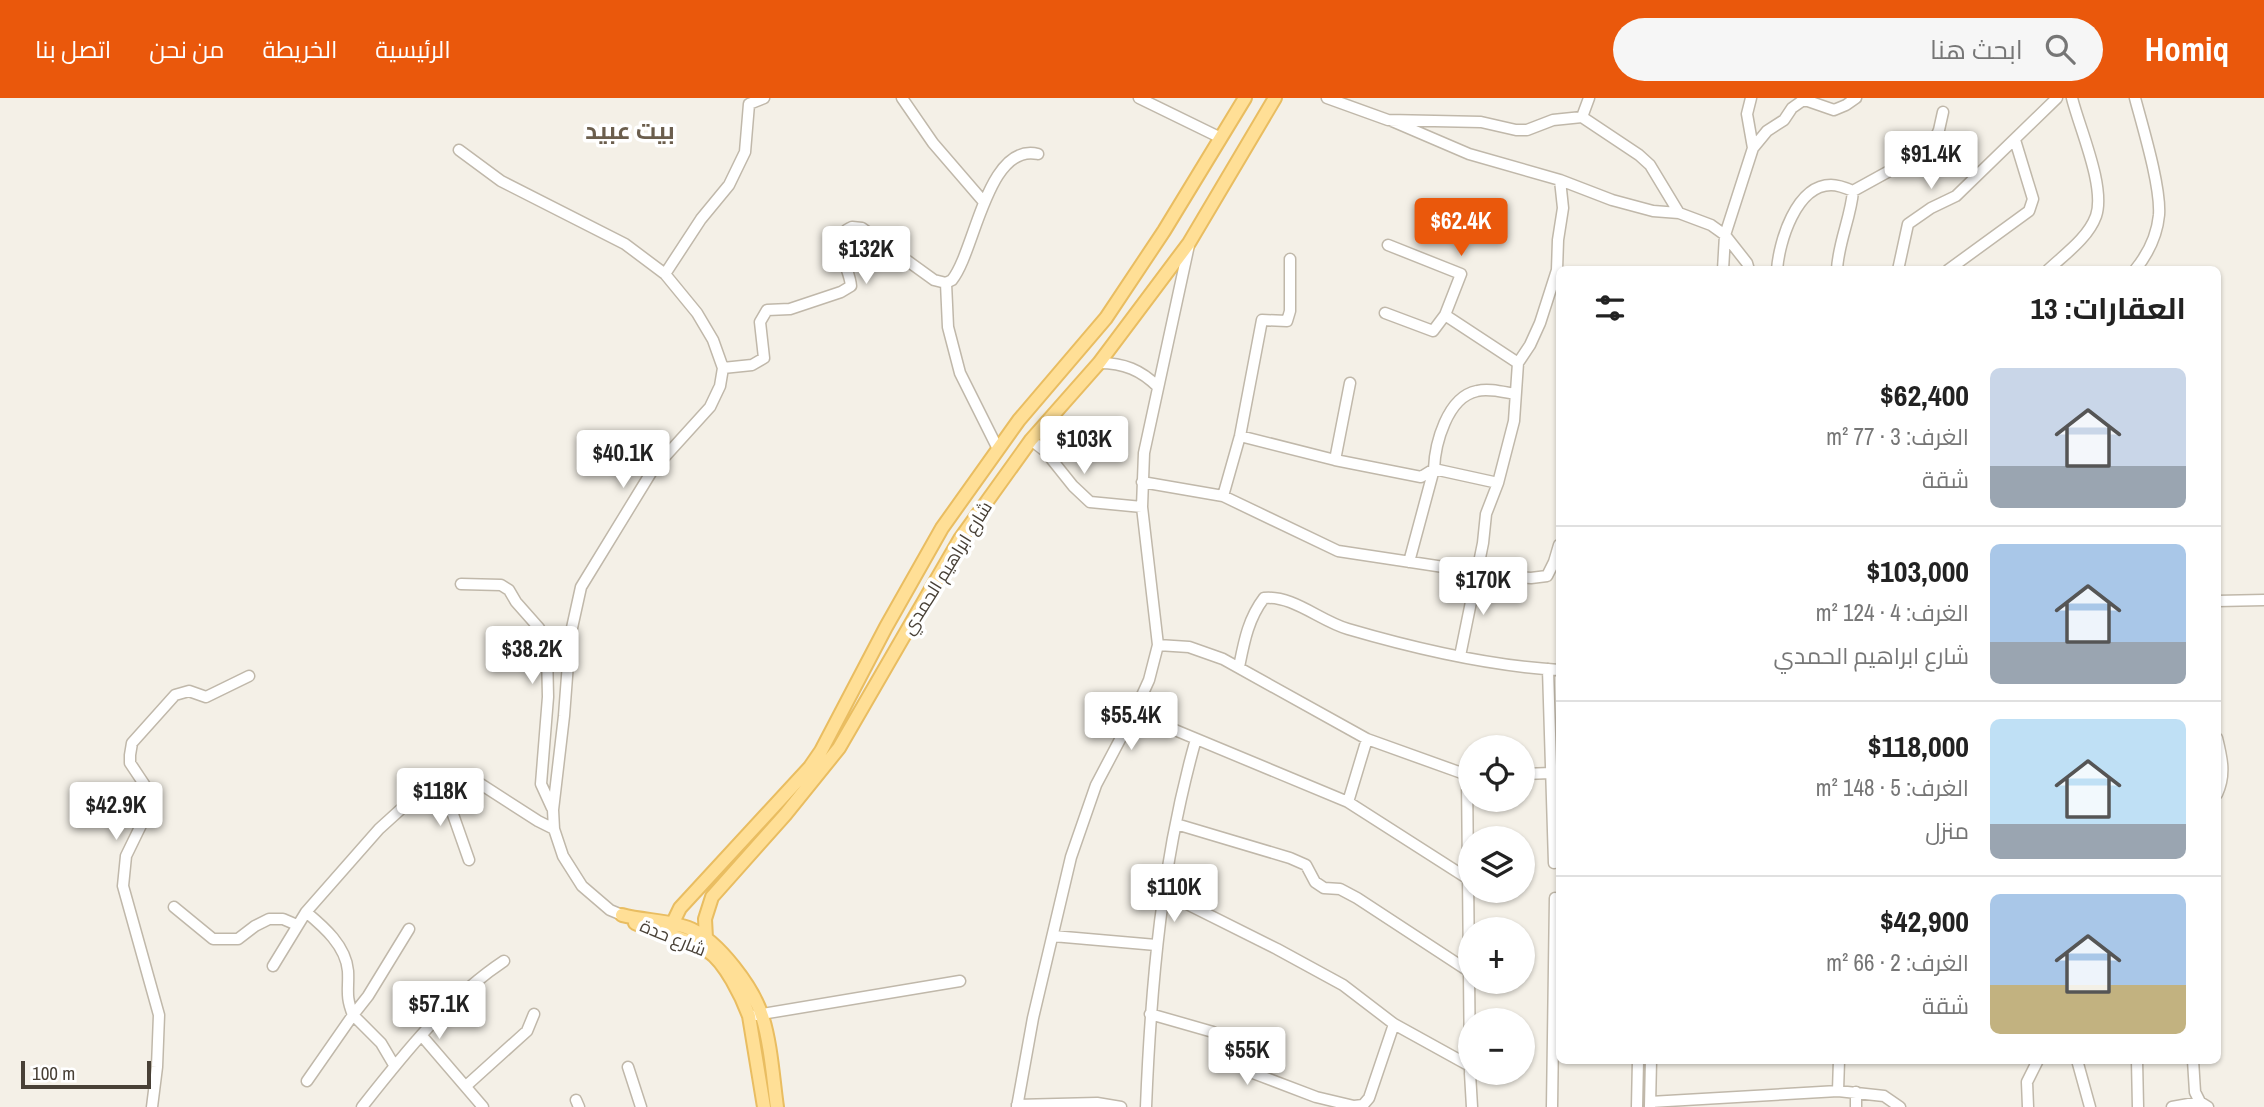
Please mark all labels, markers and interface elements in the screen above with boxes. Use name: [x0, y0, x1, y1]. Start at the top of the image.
search box: [1613, 18, 2103, 81]
text: Homiq: [2145, 27, 2229, 71]
icon: search: [2041, 30, 2079, 68]
text: ابحث هنا: [1930, 32, 2023, 67]
text: اتصل بنا: [35, 33, 111, 65]
text: من نحن: [149, 33, 224, 65]
text: الخريطة: [262, 33, 337, 65]
text: الرئيسية: [375, 33, 451, 65]
district label: بيت عبيد: [585, 114, 675, 146]
pin: $91.4K: [1874, 132, 1988, 191]
text: $91.4K: [1901, 138, 1961, 169]
pin: $62.4K: [1404, 198, 1518, 258]
text: $62.4K: [1431, 205, 1491, 236]
pin: $132K: [817, 226, 915, 286]
text: $132K: [838, 233, 894, 264]
text: العقارات: 13: [2030, 288, 2186, 328]
icon: filters: [1591, 289, 1629, 327]
text: $62,400: [1880, 375, 1969, 415]
icon: home: [2046, 396, 2130, 480]
pin: $103K: [1035, 416, 1133, 476]
text: الغرف: 3 · 77 m²: [1826, 421, 1969, 452]
text: $103K: [1056, 423, 1112, 454]
pin: $40.1K: [566, 430, 680, 490]
text: $40.1K: [593, 437, 653, 468]
text: شقة: [1922, 464, 1969, 495]
street label: شارع ابراهيم الحمدي: [895, 496, 999, 640]
text: $103,000: [1866, 551, 1969, 591]
pin: $170K: [1434, 558, 1532, 617]
text: $170K: [1455, 564, 1511, 595]
icon: home: [2046, 572, 2130, 656]
text: الغرف: 4 · 124 m²: [1816, 597, 1969, 628]
pin: $38.2K: [475, 626, 589, 686]
text: $38.2K: [502, 633, 562, 664]
text: شارع ابراهيم الحمدي: [1774, 640, 1969, 671]
pin: $55.4K: [1074, 692, 1188, 752]
text: $55.4K: [1101, 699, 1161, 730]
text: $118,000: [1868, 726, 1969, 766]
map controls: [1458, 735, 1535, 1085]
button: locate: [1458, 735, 1535, 812]
icon: home: [2046, 747, 2130, 831]
pin: $118K: [391, 768, 489, 828]
text: الغرف: 5 · 148 m²: [1816, 772, 1969, 803]
text: $118K: [413, 775, 467, 806]
pin: $42.9K: [59, 782, 173, 842]
text: $42.9K: [86, 789, 146, 820]
text: منزل: [1925, 815, 1969, 846]
button: layers: [1458, 826, 1535, 903]
pin: $110K: [1125, 864, 1223, 924]
text: $110K: [1147, 871, 1201, 902]
text: $42,900: [1880, 901, 1969, 941]
street label: شارع حدة: [636, 913, 710, 962]
button: +: [1458, 917, 1535, 994]
icon: home: [2046, 922, 2130, 1006]
text: الغرف: 2 · 66 m²: [1826, 947, 1969, 978]
pin: $57.1K: [382, 982, 496, 1041]
text: $57.1K: [409, 988, 469, 1019]
text: شقة: [1922, 990, 1969, 1021]
button: −: [1458, 1008, 1535, 1085]
pin: $55K: [1206, 1028, 1288, 1087]
text: $55K: [1224, 1034, 1270, 1065]
scale bar: [21, 1058, 150, 1090]
text: 100 m: [32, 1060, 75, 1086]

